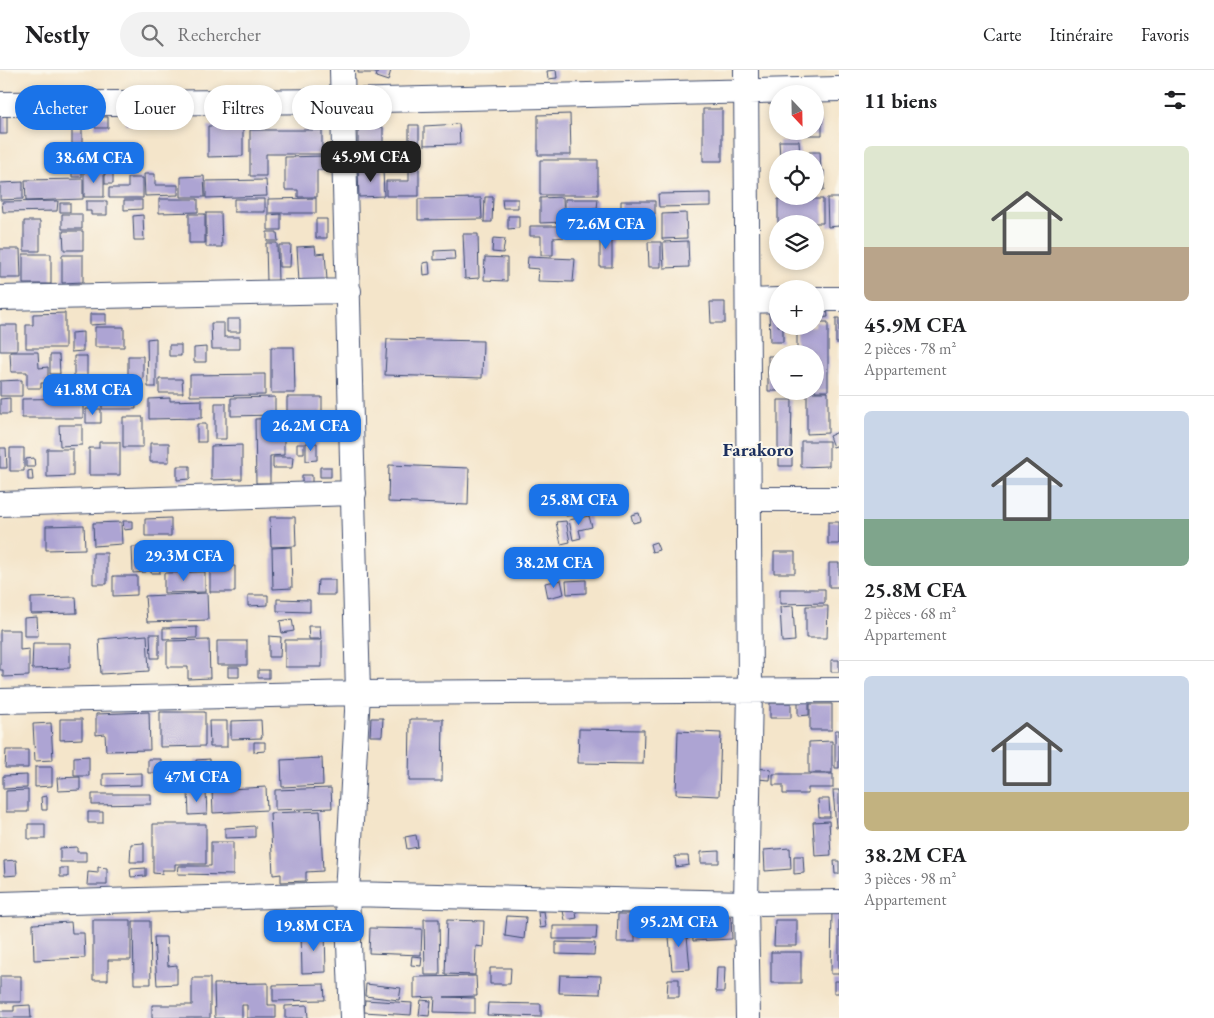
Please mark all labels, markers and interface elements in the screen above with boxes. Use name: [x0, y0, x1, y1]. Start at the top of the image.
search box: [120, 12, 470, 57]
text: Nestly: [25, 19, 90, 50]
icon: search: [138, 21, 166, 49]
text: Rechercher: [178, 22, 261, 47]
text: Carte: [983, 23, 1022, 46]
text: Itinéraire: [1050, 23, 1113, 46]
text: Favoris: [1141, 23, 1189, 46]
chip: Acheter: [15, 85, 106, 130]
chip: Louer: [116, 85, 194, 130]
chip: Filtres: [204, 85, 282, 130]
chip: Nouveau: [292, 85, 392, 130]
north arrow: [769, 85, 824, 140]
map controls: [769, 85, 824, 400]
icon: filters: [1161, 86, 1189, 114]
text: 11 biens: [864, 87, 937, 114]
pin: 45.9M CFA: [314, 140, 428, 183]
pin: 38.6M CFA: [37, 142, 151, 184]
text: 45.9M CFA: [332, 146, 410, 167]
text: 38.6M CFA: [55, 147, 133, 168]
button: locate: [769, 150, 824, 205]
icon: home: [982, 178, 1072, 268]
pin: 72.6M CFA: [549, 208, 663, 250]
text: 72.6M CFA: [567, 213, 645, 234]
button: layers: [769, 215, 824, 270]
button: +: [769, 280, 824, 335]
text: 45.9M CFA: [864, 311, 967, 338]
text: 2 pièces · 78 m²: [864, 338, 956, 359]
button: −: [769, 345, 824, 400]
text: Appartement: [864, 359, 947, 380]
pin: 41.8M CFA: [36, 374, 150, 416]
text: 41.8M CFA: [54, 379, 132, 400]
pin: 26.2M CFA: [254, 410, 368, 452]
text: 26.2M CFA: [272, 415, 350, 436]
district label: Farakoro: [722, 437, 794, 462]
icon: home: [982, 444, 1072, 534]
pin: 25.8M CFA: [522, 484, 636, 526]
text: 25.8M CFA: [540, 489, 618, 510]
pin: 29.3M CFA: [127, 540, 241, 582]
text: 29.3M CFA: [145, 545, 223, 566]
pin: 38.2M CFA: [497, 546, 611, 589]
text: 38.2M CFA: [515, 552, 593, 573]
text: 25.8M CFA: [864, 576, 967, 603]
text: 2 pièces · 68 m²: [864, 603, 956, 624]
text: Appartement: [864, 624, 947, 645]
icon: home: [982, 709, 1072, 799]
pin: 47M CFA: [151, 760, 243, 803]
text: 47M CFA: [164, 766, 230, 787]
text: 38.2M CFA: [864, 841, 967, 868]
text: 3 pièces · 98 m²: [864, 868, 956, 889]
text: Appartement: [864, 889, 947, 910]
pin: 95.2M CFA: [622, 906, 736, 948]
pin: 19.8M CFA: [257, 910, 371, 952]
text: 95.2M CFA: [640, 911, 718, 932]
text: 19.8M CFA: [275, 915, 353, 936]

